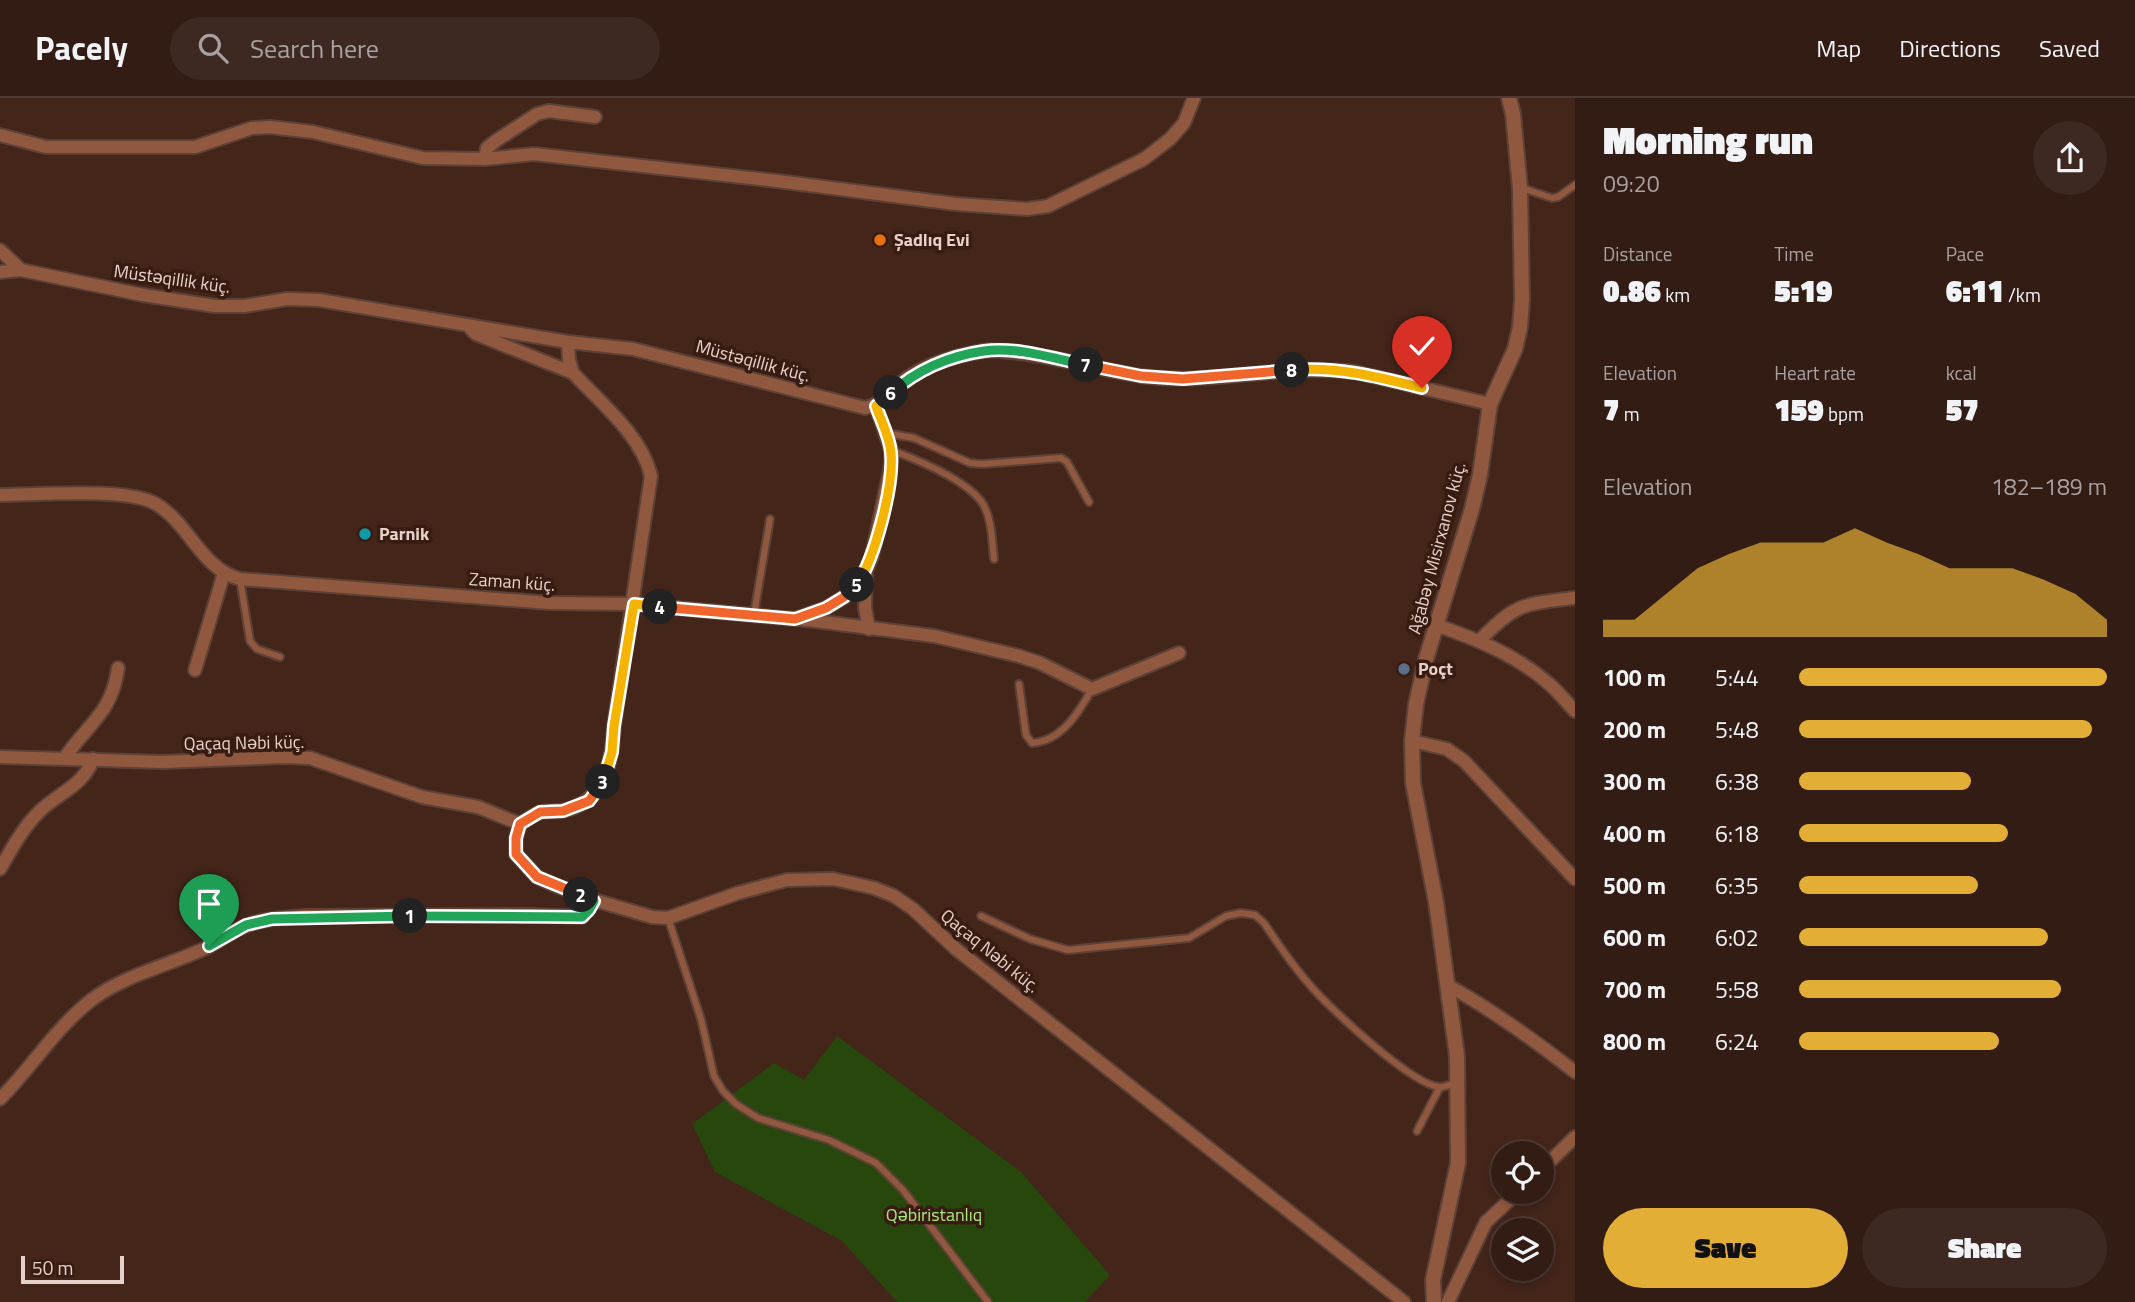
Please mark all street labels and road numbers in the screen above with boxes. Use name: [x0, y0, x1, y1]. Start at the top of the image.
street label: Müstəqillik küç.: [112, 257, 232, 300]
street label: Müstəqillik küç.: [693, 332, 813, 389]
street label: Ağabəy Misirxanov küç.: [1401, 459, 1472, 637]
street label: Zaman küç.: [468, 565, 556, 598]
street label: Qaçaq Nəbi küç.: [183, 728, 305, 757]
street label: Qaçaq Nəbi küç.: [935, 902, 1046, 999]

